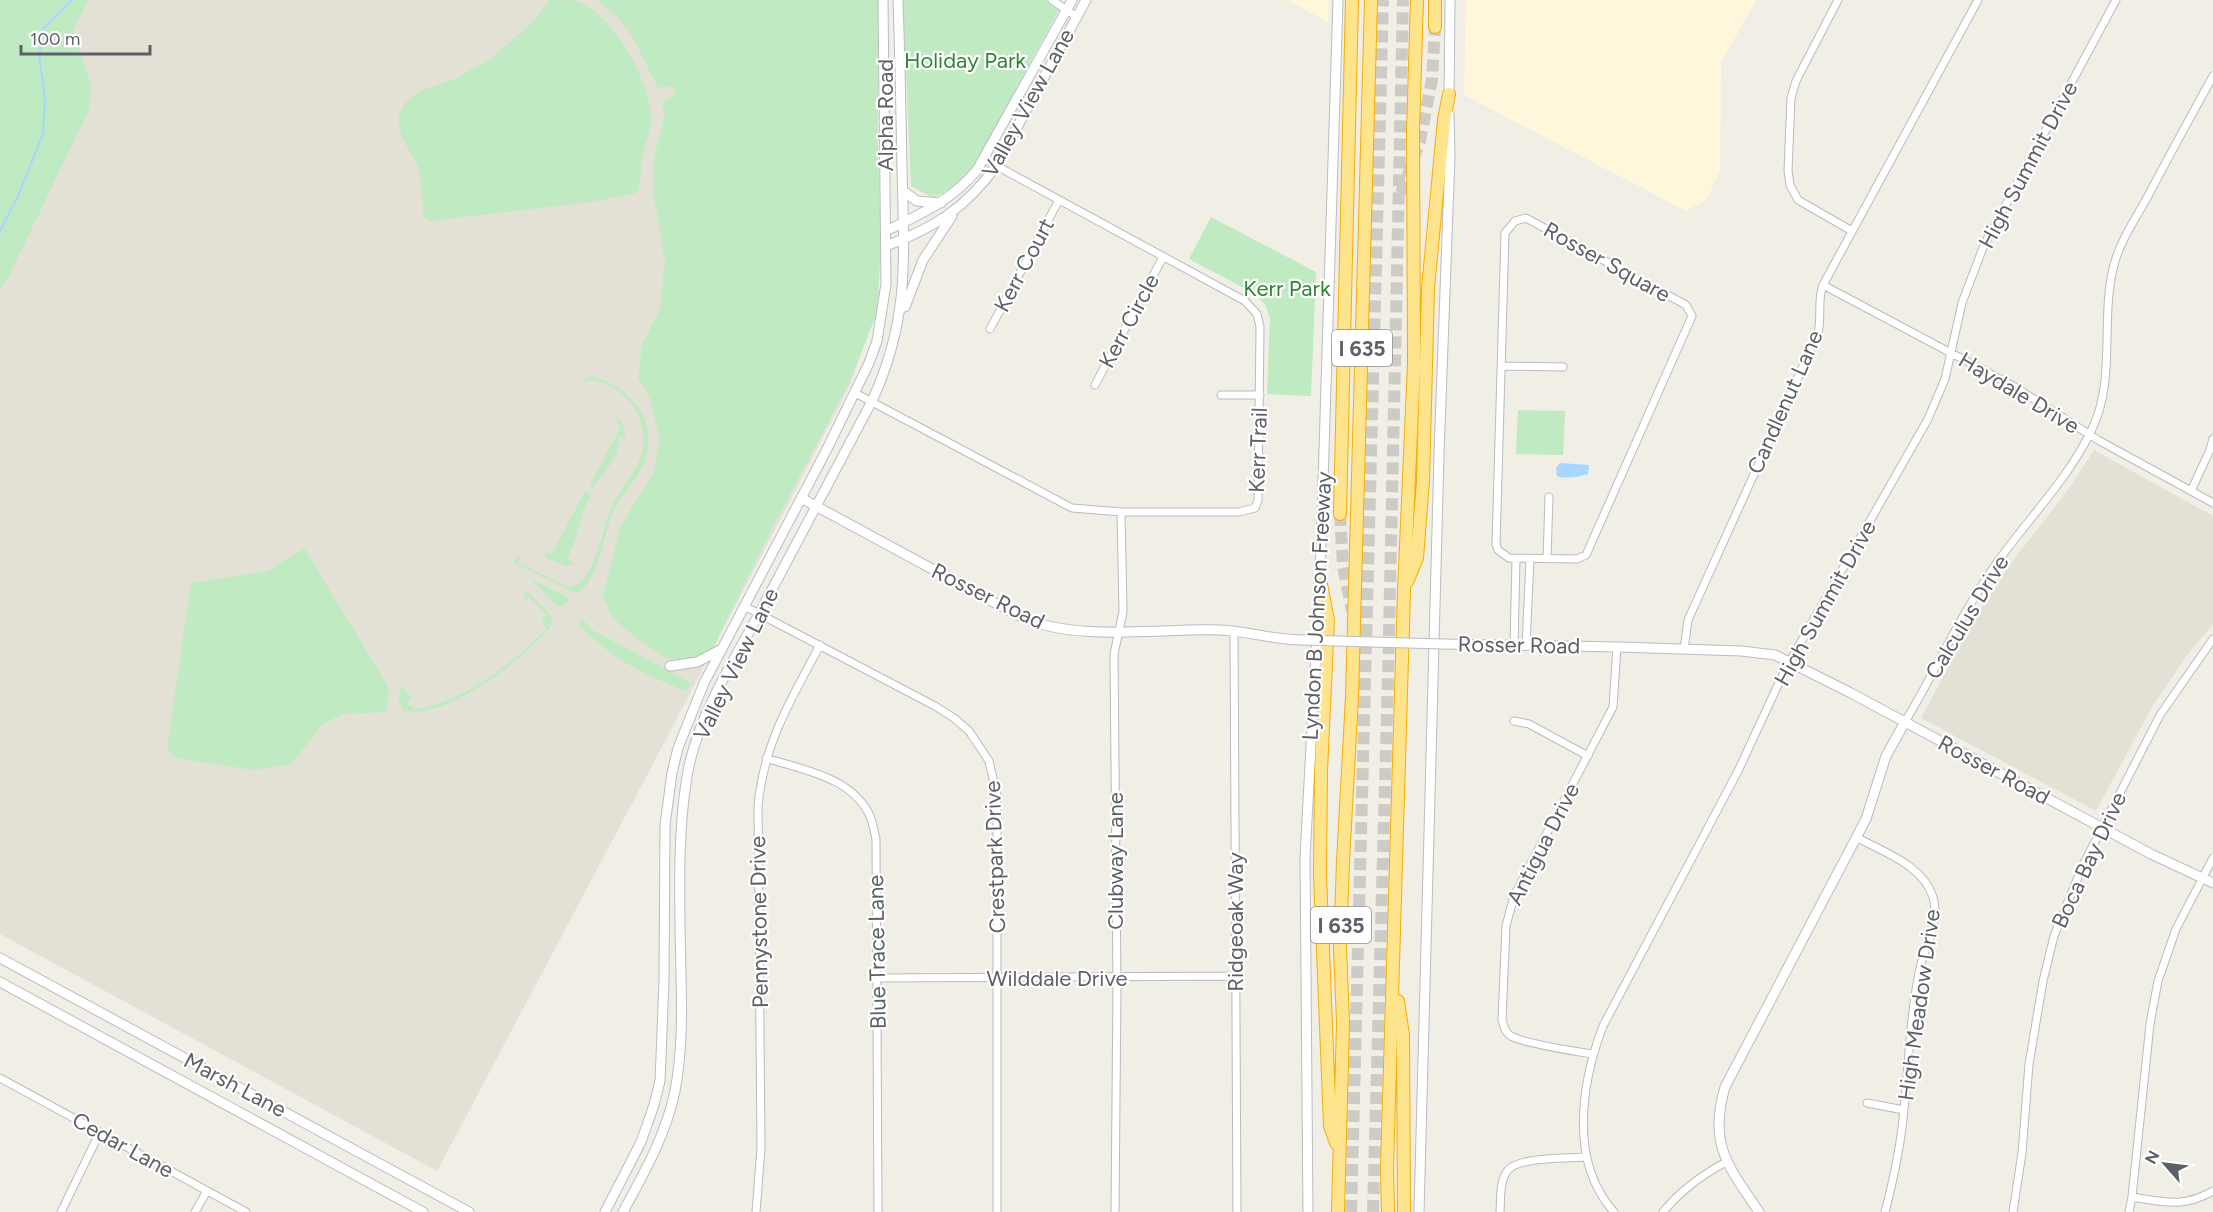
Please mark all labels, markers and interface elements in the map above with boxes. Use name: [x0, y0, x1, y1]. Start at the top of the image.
scale bar: [21, 18, 150, 56]
street label: Valley View Lane: [976, 24, 1080, 182]
text: 100 m: [30, 28, 80, 50]
park label: Holiday Park: [904, 47, 1026, 74]
street label: Alpha Road: [872, 59, 899, 171]
street label: High Summit Drive: [1973, 77, 2083, 253]
street label: Kerr Court: [988, 214, 1060, 316]
street label: Rosser Square: [1539, 216, 1675, 308]
street label: Kerr Circle: [1093, 269, 1165, 373]
park label: Kerr Park: [1243, 275, 1331, 302]
street label: Candlenut Lane: [1741, 326, 1829, 478]
road number: I 635: [1332, 330, 1392, 366]
street label: Haydale Drive: [1954, 346, 2084, 440]
street label: Kerr Trail: [1243, 407, 1273, 493]
street label: Lyndon B Johnson Freeway: [1296, 470, 1338, 741]
street label: High Summit Drive: [1768, 515, 1882, 691]
street label: Calculus Drive: [1919, 550, 2015, 684]
street label: Rosser Road: [927, 557, 1049, 635]
street label: Valley View Lane: [688, 584, 784, 744]
street label: Rosser Road: [1457, 630, 1581, 660]
street label: Rosser Road: [1934, 729, 2054, 811]
street label: Antigua Drive: [1501, 778, 1585, 910]
street label: Crestpark Drive: [979, 780, 1011, 934]
street label: Boca Bay Drive: [2046, 788, 2132, 932]
street label: Clubway Lane: [1102, 792, 1129, 930]
street label: Pennystone Drive: [744, 836, 774, 1008]
street label: Ridgeoak Way: [1222, 852, 1249, 992]
street label: Blue Trace Lane: [862, 875, 892, 1029]
road number: I 635: [1311, 907, 1371, 943]
street label: High Meadow Drive: [1892, 908, 1946, 1102]
street label: Wilddale Drive: [986, 965, 1128, 992]
street label: Marsh Lane: [179, 1047, 291, 1123]
street label: Cedar Lane: [68, 1106, 178, 1184]
north arrow: [2135, 1134, 2195, 1194]
text: N: [2141, 1147, 2163, 1167]

